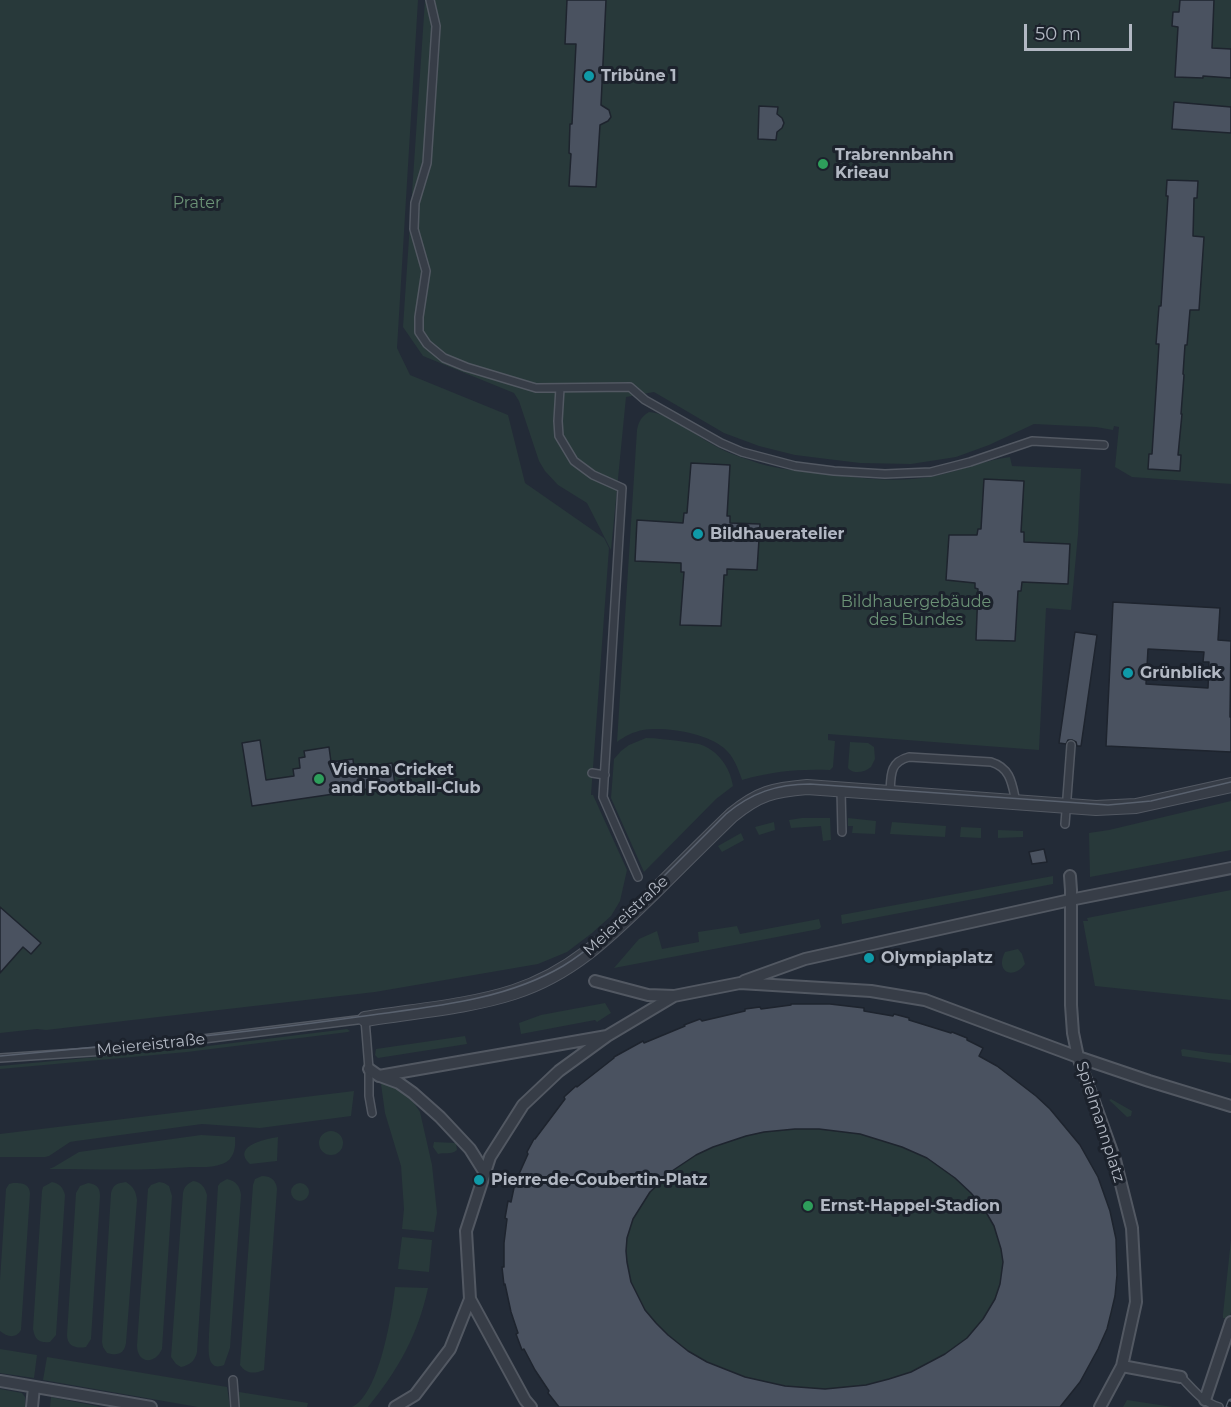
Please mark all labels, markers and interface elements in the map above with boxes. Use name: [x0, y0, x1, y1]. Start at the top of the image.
scale bar: [1027, 12, 1135, 50]
text: 50 m: [1035, 23, 1081, 45]
place label: Tribüne 1: [601, 66, 676, 86]
marker: Tribüne 1: [582, 69, 596, 83]
place label: Trabrennbahn Krieau: [835, 145, 954, 183]
marker: Trabrennbahn Krieau: [816, 157, 830, 171]
park label: Prater: [173, 193, 221, 213]
place label: Bildhaueratelier: [710, 524, 845, 544]
marker: Bildhaueratelier: [691, 527, 705, 541]
park label: Bildhauergebäude des Bundes: [841, 592, 991, 630]
place label: Grünblick: [1140, 663, 1222, 683]
marker: Grünblick: [1121, 666, 1135, 680]
place label: Vienna Cricket and Football-Club: [331, 760, 481, 798]
marker: Vienna Cricket and Football-Club: [312, 772, 326, 786]
street label: Meiereistraße: [580, 872, 672, 960]
place label: Olympiaplatz: [881, 948, 993, 968]
marker: Olympiaplatz: [862, 951, 876, 965]
street label: Meiereistraße: [96, 1030, 206, 1060]
street label: Spielmannplatz: [1071, 1059, 1129, 1185]
place label: Pierre-de-Coubertin-Platz: [491, 1170, 707, 1190]
marker: Pierre-de-Coubertin-Platz: [472, 1173, 486, 1187]
place label: Ernst-Happel-Stadion: [820, 1196, 1000, 1216]
marker: Ernst-Happel-Stadion: [801, 1199, 815, 1213]

